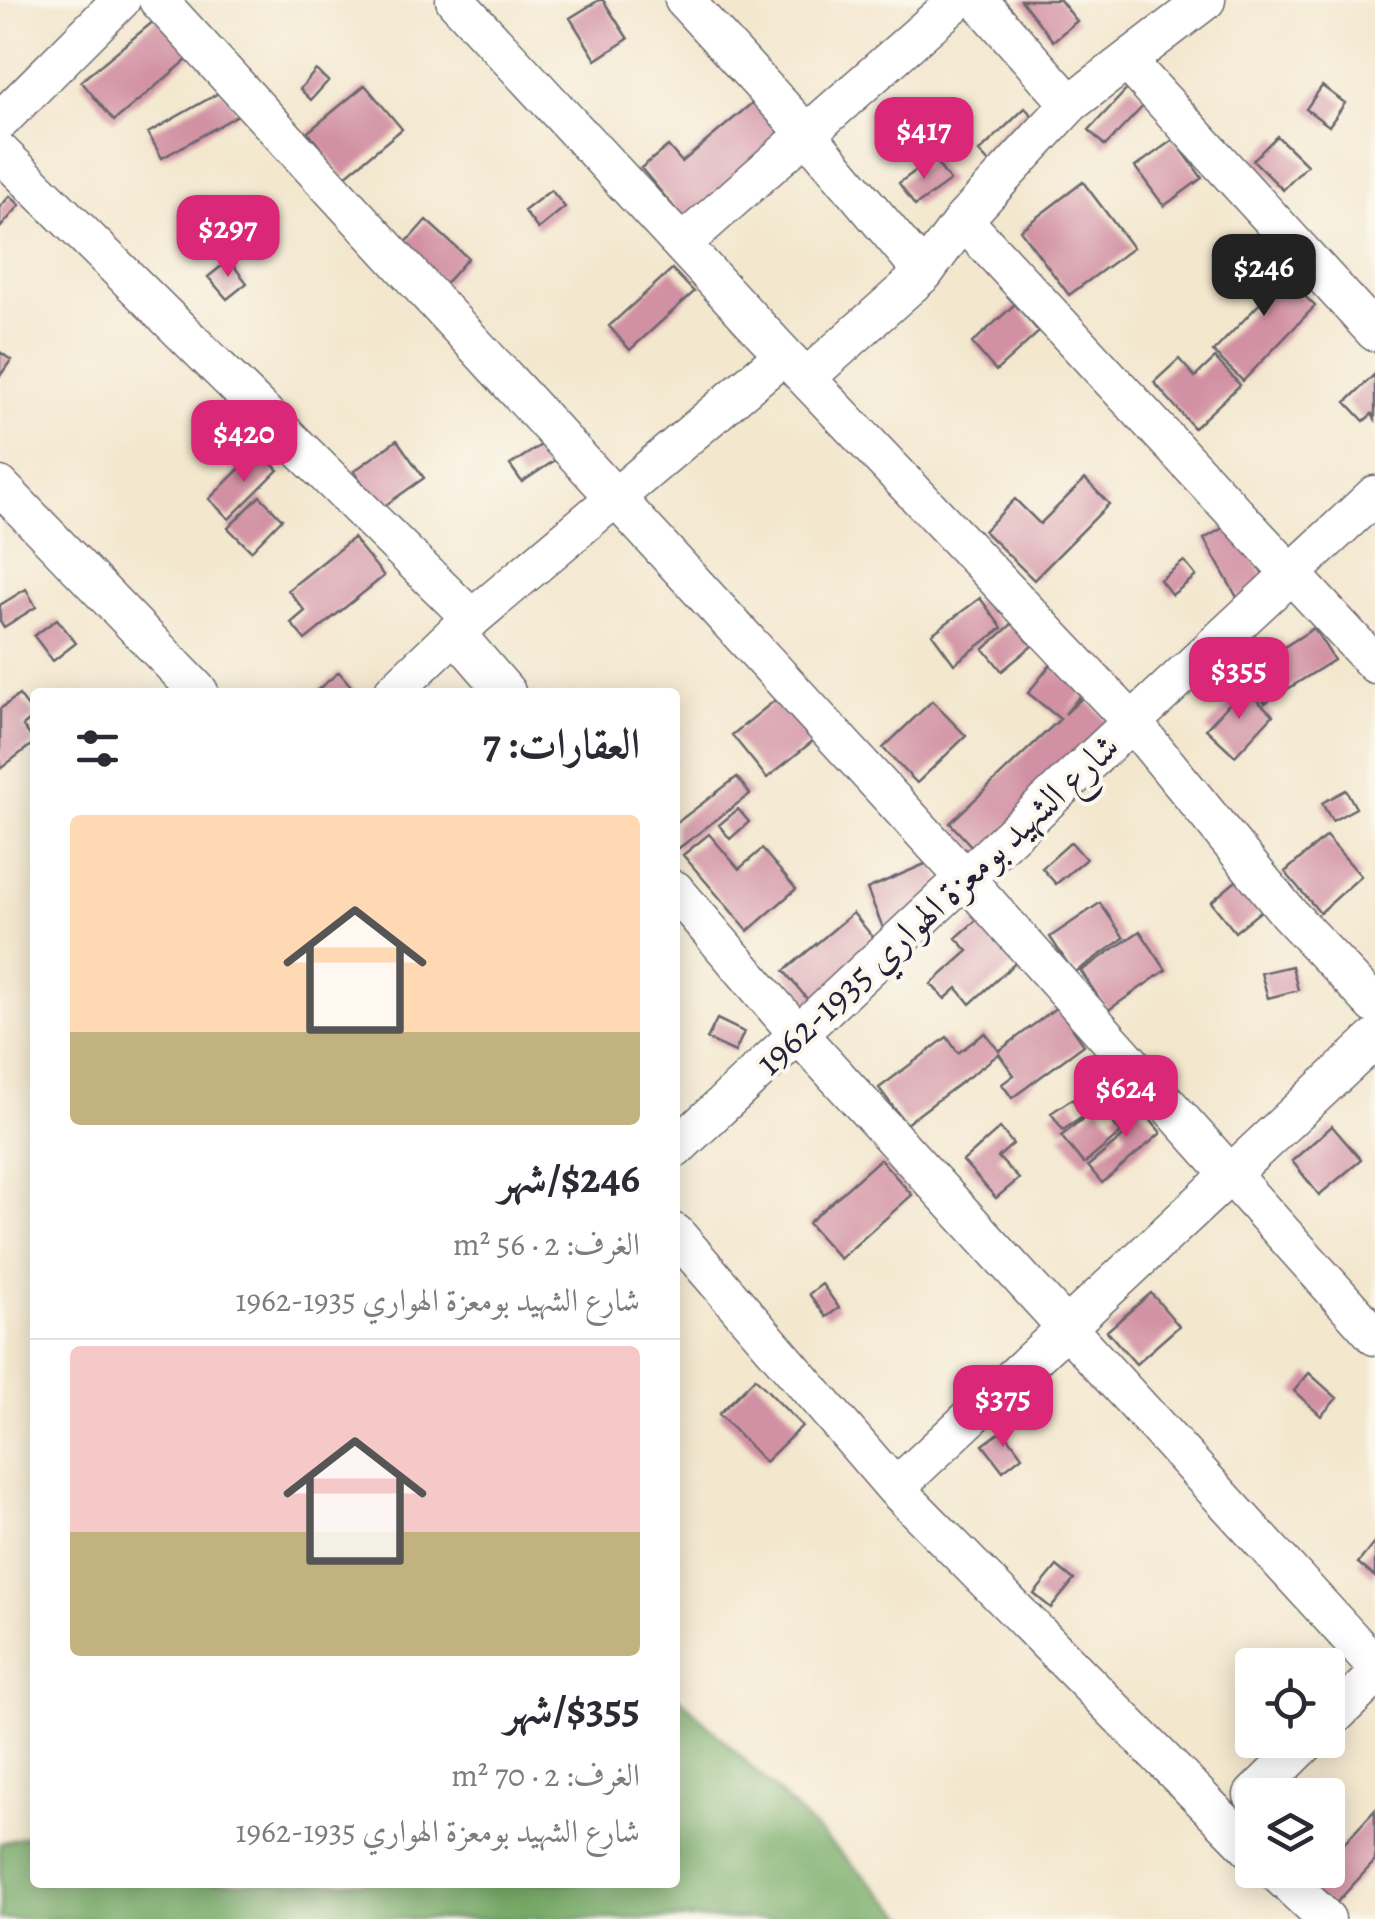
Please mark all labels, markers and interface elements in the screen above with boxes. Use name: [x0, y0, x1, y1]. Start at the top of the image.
pin: $417: [865, 97, 983, 182]
text: $417: [896, 107, 952, 151]
pin: $297: [169, 195, 287, 280]
text: $297: [199, 205, 257, 249]
pin: $246: [1205, 234, 1323, 319]
text: $246: [1234, 244, 1294, 288]
pin: $420: [185, 400, 303, 485]
text: $420: [213, 410, 275, 454]
pin: $355: [1180, 637, 1298, 722]
text: $355: [1211, 647, 1267, 691]
text: العقارات: 7: [483, 715, 640, 772]
icon: filters: [70, 721, 125, 776]
street label: شارع الشهيد بومعزة الهواري 1935-1962: [744, 721, 1134, 1090]
icon: home: [265, 880, 445, 1060]
pin: $624: [1067, 1055, 1185, 1140]
text: $624: [1096, 1065, 1156, 1109]
text: $246/شهر: [499, 1149, 640, 1206]
text: الغرف: 2 · 56 m²: [453, 1222, 640, 1266]
text: شارع الشهيد بومعزة الهواري 1935-1962: [235, 1278, 640, 1322]
pin: $375: [944, 1365, 1062, 1450]
text: $375: [975, 1375, 1031, 1419]
icon: home: [265, 1411, 445, 1591]
map controls: [1235, 1648, 1345, 1888]
button: locate: [1235, 1648, 1345, 1758]
text: $355/شهر: [504, 1680, 640, 1737]
text: الغرف: 2 · 70 m²: [451, 1753, 640, 1797]
button: layers: [1235, 1778, 1345, 1888]
text: شارع الشهيد بومعزة الهواري 1935-1962: [235, 1809, 640, 1853]

